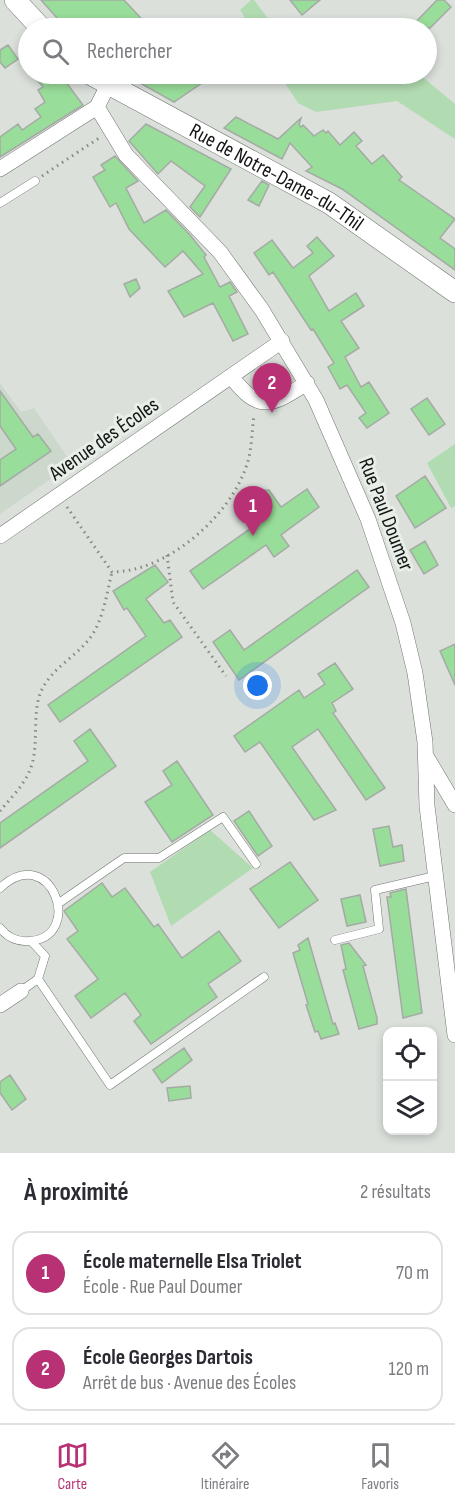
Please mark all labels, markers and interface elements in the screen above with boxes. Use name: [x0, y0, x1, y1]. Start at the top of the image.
search box: [18, 18, 437, 84]
icon: search: [39, 35, 72, 68]
text: Rechercher: [87, 38, 172, 65]
street label: Rue de Notre-Dame-du-Thil: [185, 118, 368, 236]
pin: 2: [252, 364, 292, 413]
street label: Avenue des Écoles: [43, 392, 164, 487]
street label: Rue Paul Doumer: [353, 454, 419, 574]
pin: 1: [234, 486, 272, 536]
your location: [243, 671, 272, 700]
map controls: [383, 1027, 437, 1135]
button: locate: [383, 1027, 437, 1081]
button: layers: [383, 1081, 437, 1135]
text: À proximité: [24, 1177, 129, 1208]
text: 2 résultats: [360, 1180, 431, 1204]
text: École maternelle Elsa Triolet: [83, 1248, 302, 1275]
text: 1: [42, 1261, 49, 1285]
text: 70 m: [396, 1261, 429, 1285]
text: École · Rue Paul Doumer: [83, 1275, 243, 1299]
text: École Georges Dartois: [83, 1344, 253, 1371]
text: 2: [41, 1357, 50, 1381]
text: 120 m: [389, 1357, 429, 1381]
text: Arrêt de bus · Avenue des Écoles: [83, 1371, 296, 1395]
tab: Carte: [56, 1439, 89, 1494]
tab: Itinéraire: [201, 1439, 249, 1494]
tab: Favoris: [361, 1439, 399, 1494]

